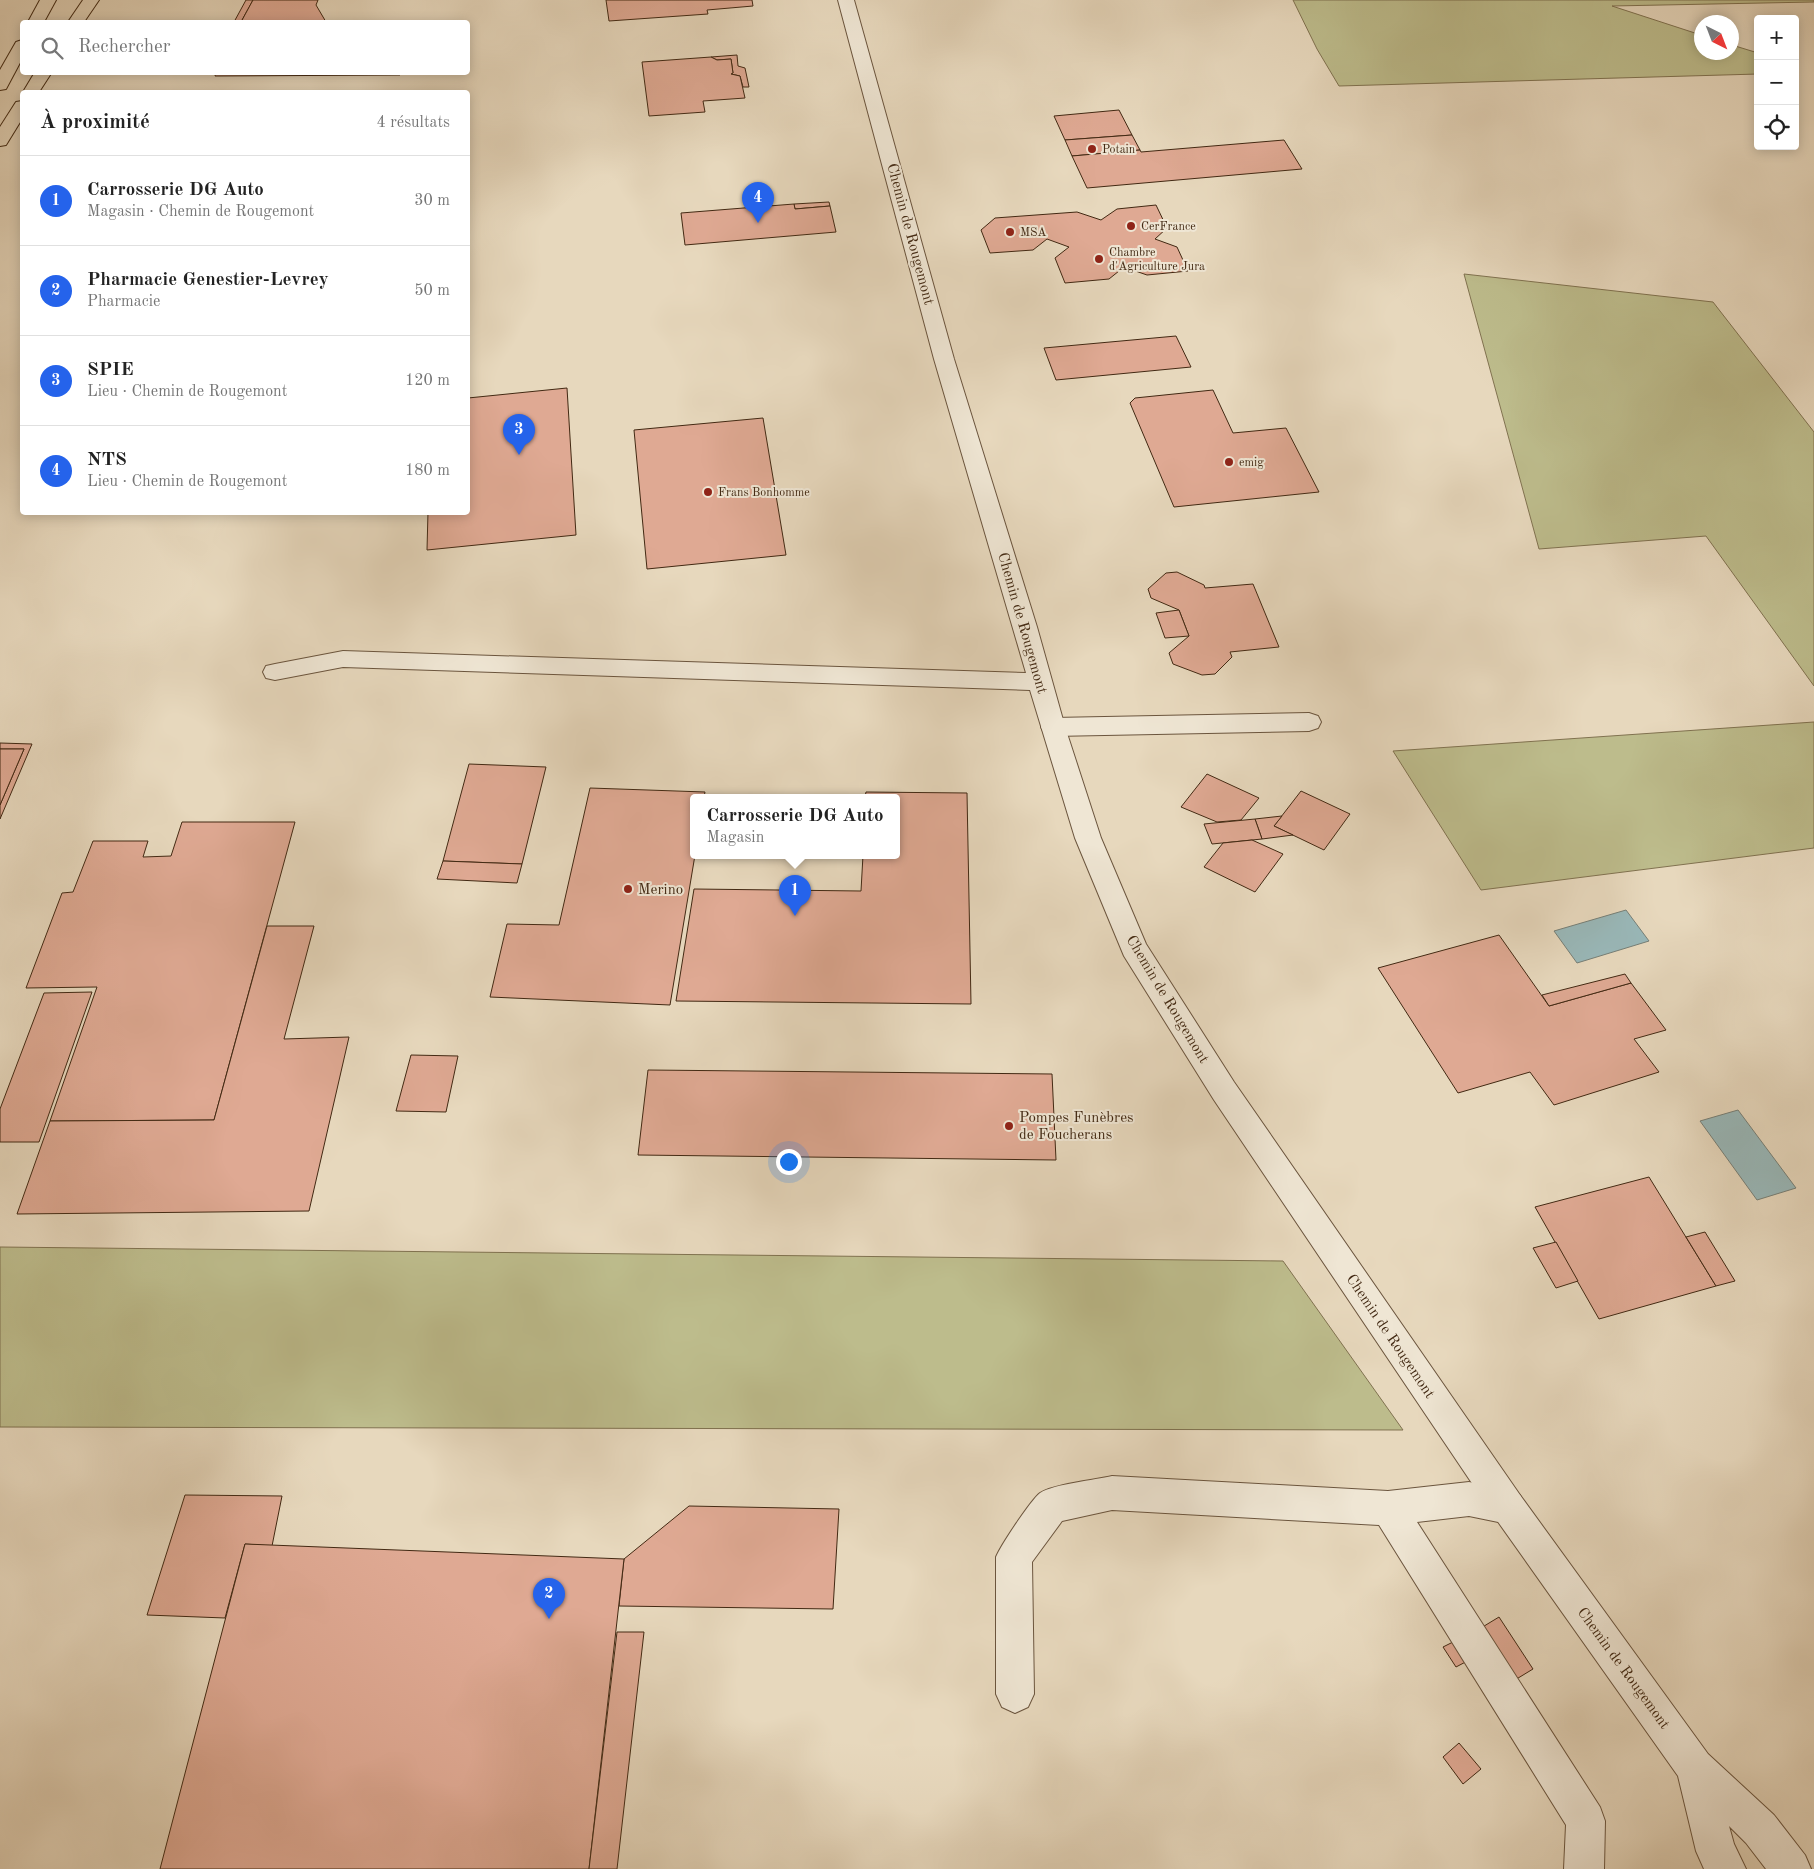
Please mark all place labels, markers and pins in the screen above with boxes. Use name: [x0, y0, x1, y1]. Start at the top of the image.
marker: Potain: [1086, 143, 1098, 155]
place label: Potain: [1102, 144, 1136, 156]
pin: 4: [742, 182, 774, 223]
marker: CerFrance: [1125, 220, 1137, 232]
place label: CerFrance: [1141, 221, 1196, 233]
marker: MSA: [1004, 226, 1016, 238]
place label: MSA: [1020, 227, 1046, 239]
place label: Chambre d'Agriculture Jura: [1109, 247, 1205, 273]
marker: Chambre d'Agriculture Jura: [1093, 253, 1105, 265]
pin: 3: [503, 414, 535, 455]
marker: emig: [1223, 456, 1235, 468]
place label: emig: [1239, 457, 1264, 469]
marker: Frans Bonhomme: [702, 486, 714, 498]
place label: Frans Bonhomme: [718, 487, 810, 499]
pin: 1: [779, 875, 811, 916]
marker: Merino: [622, 883, 634, 895]
place label: Merino: [638, 883, 683, 898]
place label: Pompes Funèbres de Foucherans: [1019, 1111, 1134, 1143]
marker: Pompes Funèbres de Foucherans: [1003, 1120, 1015, 1132]
pin: 2: [533, 1578, 565, 1619]

